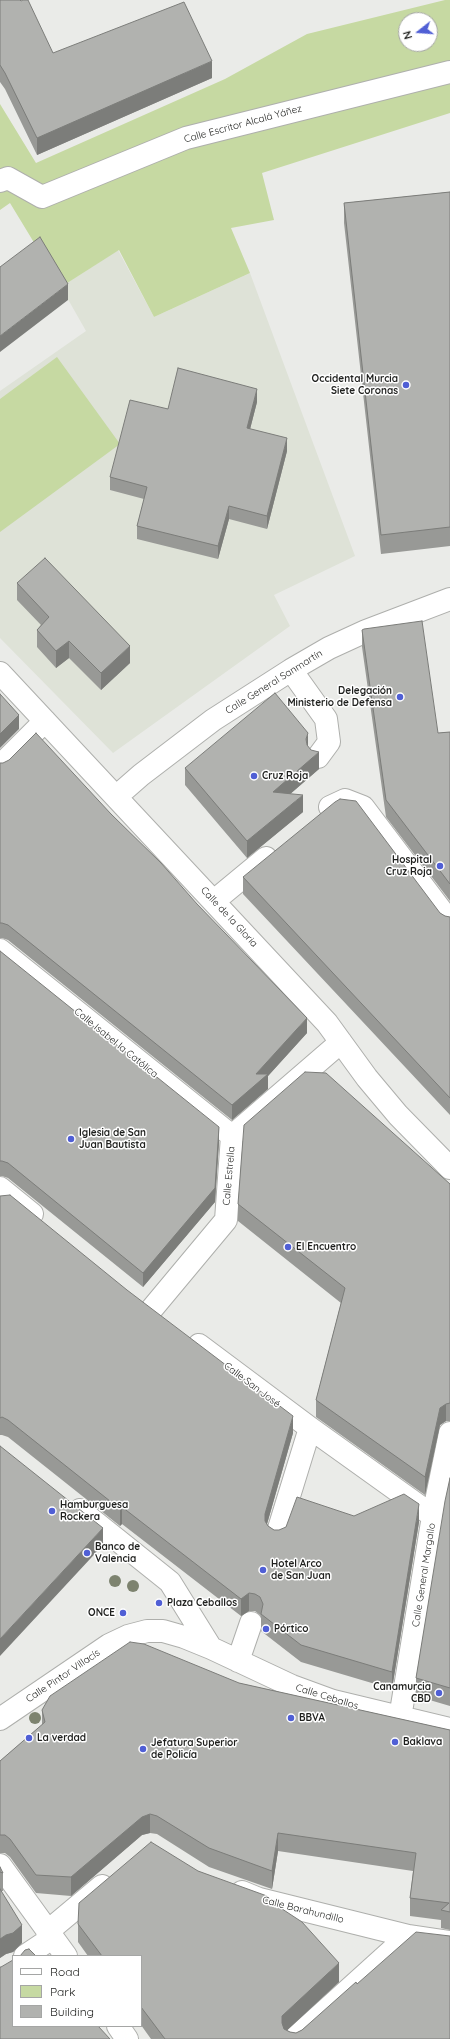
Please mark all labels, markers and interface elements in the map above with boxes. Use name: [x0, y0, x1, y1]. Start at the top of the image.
north arrow: [398, 12, 438, 52]
text: N: [400, 29, 415, 41]
street label: Calle Escritor Alcalá Yáñez: [183, 102, 303, 146]
place label: Occidental Murcia Siete Coronas: [312, 373, 398, 396]
marker: Occidental Murcia Siete Coronas: [401, 380, 411, 390]
street label: Calle General Sanmartín: [223, 647, 325, 717]
place label: Delegación Ministerio de Defensa: [287, 685, 392, 708]
marker: Delegación Ministerio de Defensa: [395, 692, 405, 702]
place label: Cruz Roja: [262, 770, 308, 782]
marker: Cruz Roja: [249, 771, 259, 781]
place label: Hospital Cruz Roja: [386, 854, 432, 878]
marker: Hospital Cruz Roja: [435, 861, 445, 871]
street label: Calle de la Gloria: [198, 884, 260, 950]
street label: Calle Isabel la Católica: [72, 1006, 160, 1080]
place label: Iglesia de San Juan Bautista: [79, 1127, 146, 1150]
marker: Iglesia de San Juan Bautista: [66, 1134, 76, 1144]
street label: Calle Estrella: [220, 1146, 238, 1206]
place label: El Encuentro: [296, 1241, 356, 1253]
marker: El Encuentro: [283, 1242, 293, 1252]
street label: Calle San José: [221, 1360, 283, 1410]
place label: Hamburguesa Rockera: [60, 1499, 128, 1522]
marker: Hamburguesa Rockera: [47, 1506, 57, 1516]
street label: Calle General Margallo: [410, 1522, 438, 1628]
place label: Banco de Valencia: [95, 1541, 140, 1564]
marker: Banco de Valencia: [82, 1548, 92, 1558]
place label: Hotel Arco de San Juan: [271, 1558, 331, 1582]
marker: Hotel Arco de San Juan: [258, 1565, 268, 1575]
place label: Plaza Ceballos: [167, 1597, 237, 1609]
marker: Plaza Ceballos: [154, 1598, 164, 1608]
place label: ONCE: [88, 1607, 115, 1619]
marker: ONCE: [118, 1608, 128, 1618]
place label: Pórtico: [274, 1623, 308, 1635]
marker: Pórtico: [261, 1624, 271, 1634]
street label: Calle Pintor Villacís: [24, 1647, 102, 1705]
place label: Canamurcia CBD: [373, 1681, 431, 1704]
street label: Calle Ceballos: [294, 1682, 360, 1712]
marker: Canamurcia CBD: [434, 1688, 444, 1698]
place label: BBVA: [299, 1712, 325, 1724]
marker: BBVA: [286, 1713, 296, 1723]
place label: La verdad: [37, 1732, 86, 1744]
marker: La verdad: [24, 1733, 34, 1743]
place label: Baklava: [403, 1736, 442, 1748]
place label: Jefatura Superior de Policía: [151, 1737, 238, 1760]
marker: Baklava: [390, 1737, 400, 1747]
marker: Jefatura Superior de Policía: [138, 1744, 148, 1754]
street label: Calle Barahundillo: [261, 1894, 345, 1926]
legend: [12, 1955, 142, 2027]
text: Road: [50, 1964, 80, 1979]
text: Park: [50, 1984, 75, 1999]
text: Building: [50, 2004, 94, 2019]

